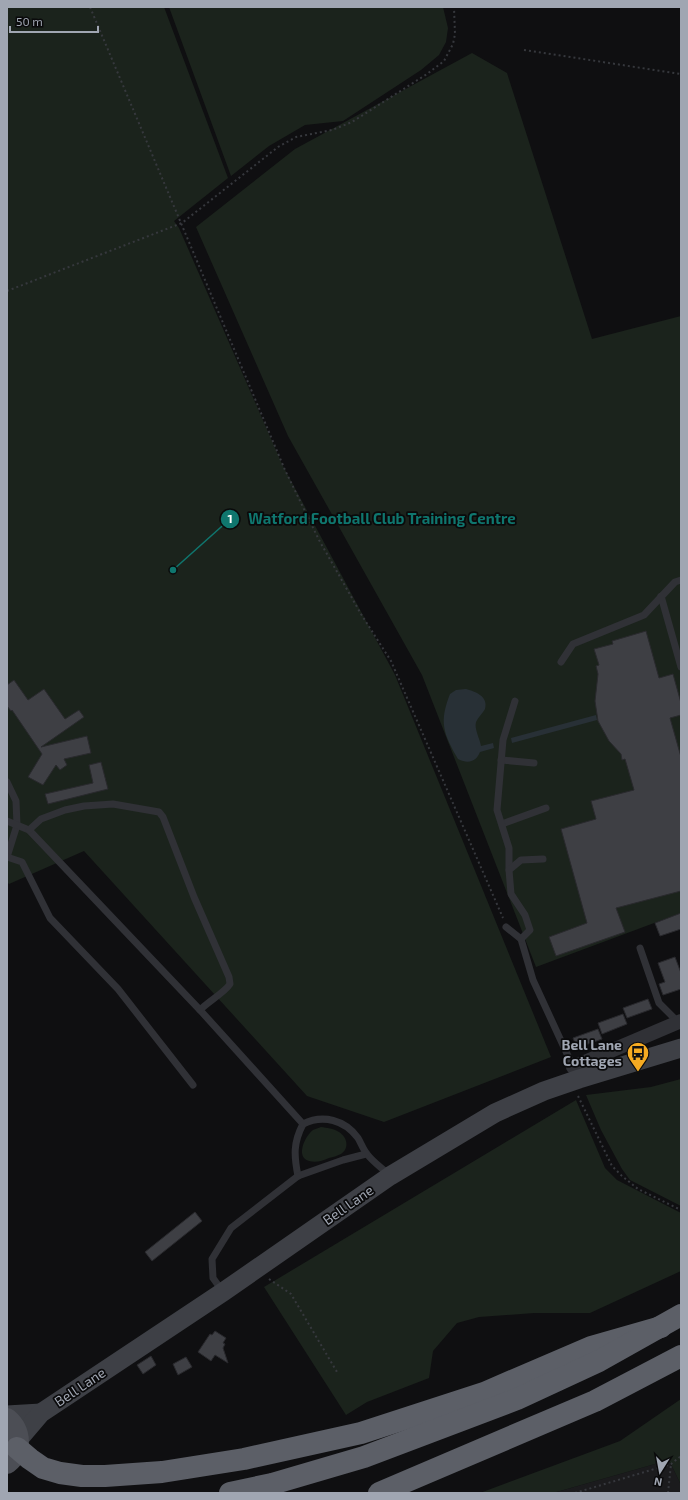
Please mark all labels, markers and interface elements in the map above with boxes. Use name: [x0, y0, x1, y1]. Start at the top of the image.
scale bar: [10, 8, 98, 34]
text: 50 m: [16, 14, 43, 28]
callout: Watford Football Club Training Centre: [220, 506, 524, 533]
text: Watford Football Club Training Centre: [248, 509, 516, 527]
text: 1: [227, 511, 233, 525]
place label: Bell Lane Cottages: [561, 1036, 622, 1069]
bus stop icon: Bell Lane Cottages: [625, 1040, 651, 1073]
street label: Bell Lane: [319, 1181, 376, 1228]
street label: Bell Lane: [51, 1363, 108, 1410]
north arrow: [640, 1452, 680, 1492]
text: N: [653, 1475, 663, 1489]

